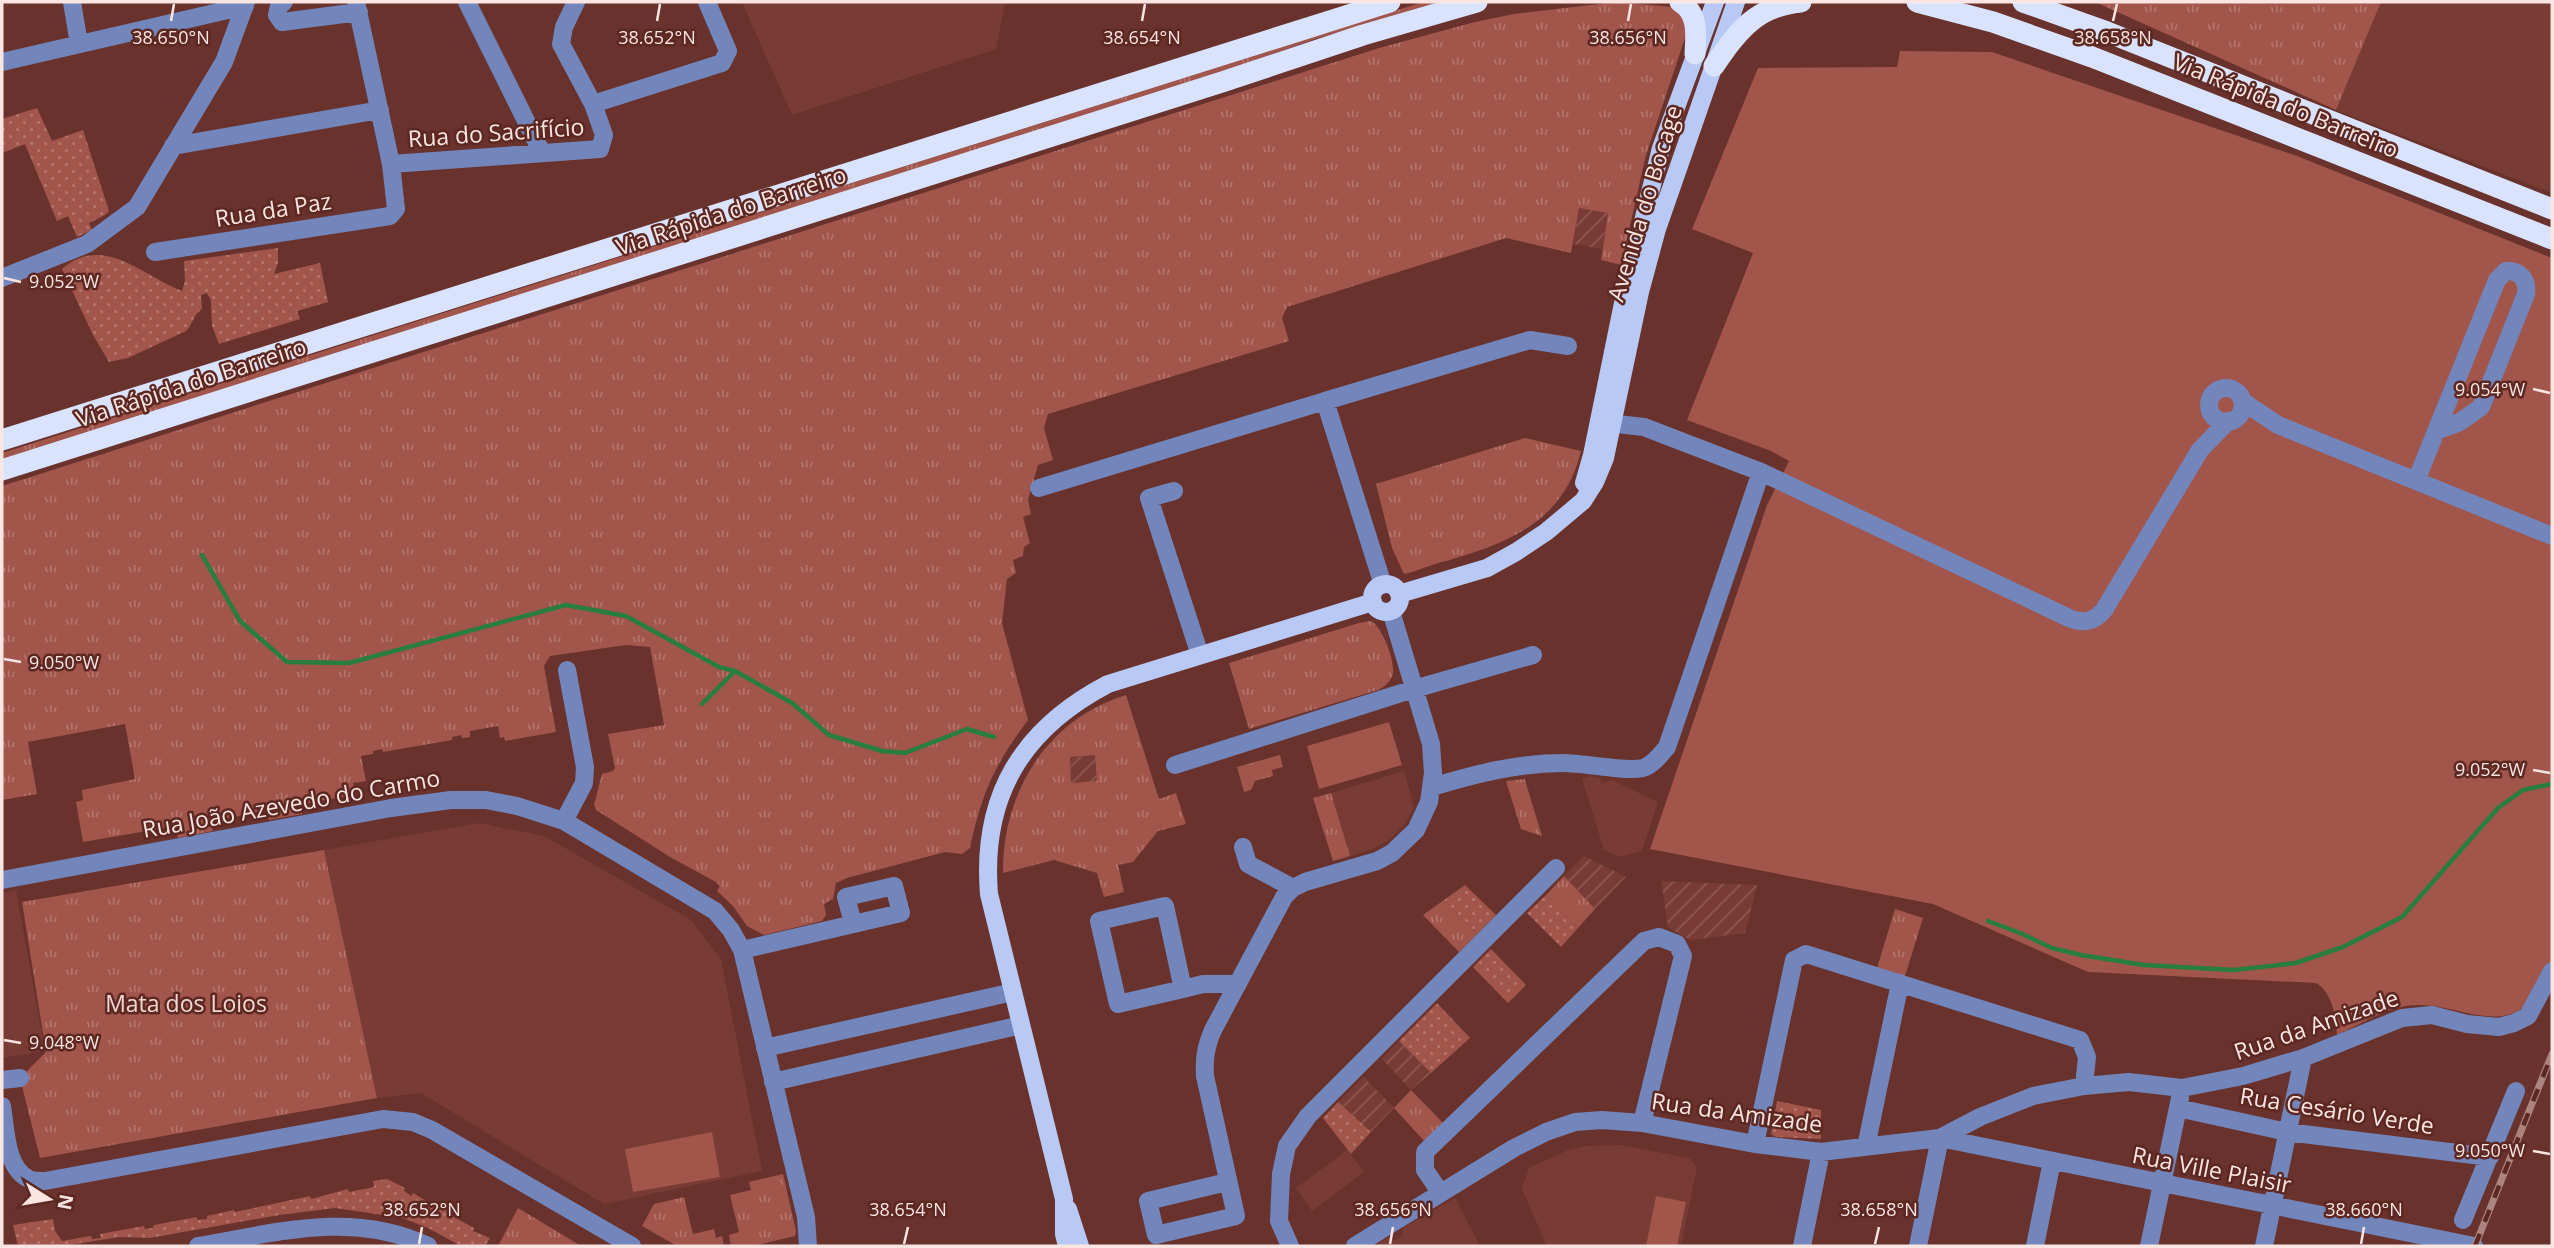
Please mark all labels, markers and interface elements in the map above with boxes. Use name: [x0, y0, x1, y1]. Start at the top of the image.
text: 38.650°N: [132, 25, 210, 49]
text: 38.652°N: [618, 25, 696, 49]
text: 38.654°N: [1103, 25, 1181, 49]
text: 38.656°N: [1589, 25, 1667, 49]
text: 38.658°N: [2074, 25, 2152, 49]
street label: Via Rápida do Barreiro: [2169, 45, 2403, 165]
street label: Avenida do Bocage: [1599, 101, 1689, 305]
street label: Rua do Sacrifício: [407, 110, 585, 154]
street label: Via Rápida do Barreiro: [612, 158, 850, 262]
street label: Rua da Paz: [213, 184, 333, 234]
text: 9.052°W: [29, 269, 99, 293]
street label: Via Rápida do Barreiro: [72, 330, 310, 434]
text: 9.054°W: [2455, 377, 2525, 401]
text: 9.050°W: [29, 650, 99, 674]
text: 9.052°W: [2455, 757, 2525, 781]
street label: Rua João Azevedo do Carmo: [140, 761, 442, 845]
street label: Rua da Amizade: [2229, 981, 2403, 1067]
park label: Mata dos Loios: [105, 987, 267, 1019]
text: 9.048°W: [29, 1030, 99, 1054]
street label: Rua Cesário Verde: [2238, 1079, 2436, 1141]
street label: Rua da Amizade: [1650, 1084, 1824, 1140]
street label: Rua Ville Plaisir: [2130, 1138, 2295, 1200]
text: 9.050°W: [2455, 1138, 2525, 1162]
north arrow: [14, 1164, 84, 1234]
text: N: [51, 1192, 80, 1212]
text: 38.652°N: [383, 1197, 461, 1221]
text: 38.654°N: [869, 1197, 947, 1221]
text: 38.656°N: [1354, 1197, 1432, 1221]
text: 38.658°N: [1840, 1197, 1918, 1221]
text: 38.660°N: [2325, 1197, 2403, 1221]

